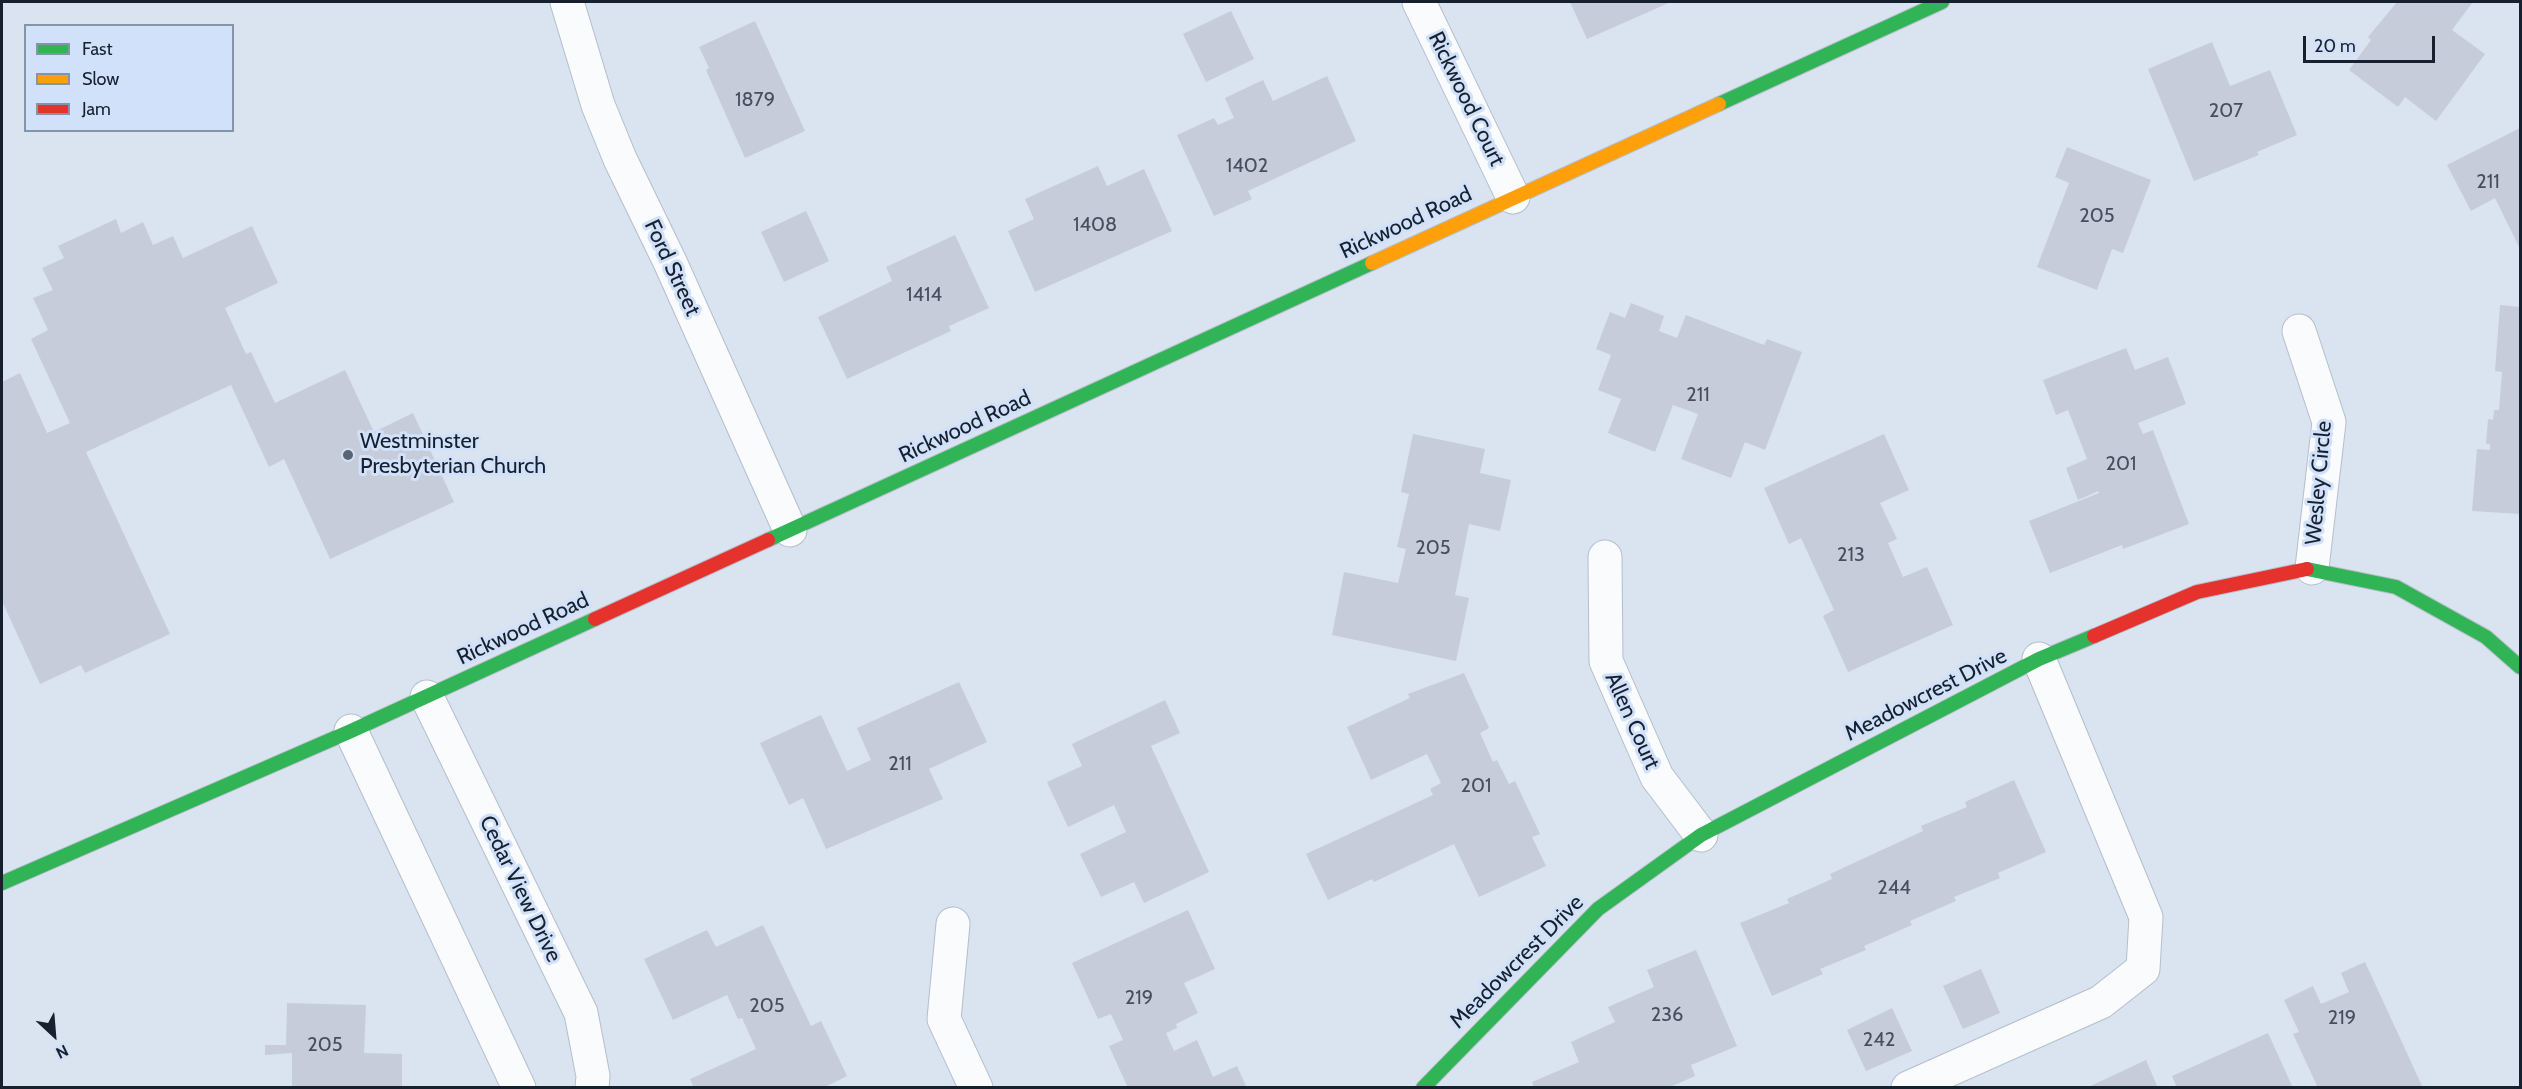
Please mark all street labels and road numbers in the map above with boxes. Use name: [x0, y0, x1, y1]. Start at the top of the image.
street label: Rickwood Court: [1422, 28, 1510, 170]
street label: Rickwood Road: [1336, 181, 1476, 265]
street label: Ford Street: [638, 216, 706, 320]
street label: Rickwood Road: [895, 385, 1035, 469]
street label: Wesley Circle: [2300, 420, 2338, 546]
street label: Rickwood Road: [453, 587, 593, 671]
street label: Meadowcrest Drive: [1841, 643, 2011, 747]
street label: Allen Court: [1599, 668, 1665, 774]
street label: Cedar View Drive: [473, 811, 567, 967]
street label: Meadowcrest Drive: [1445, 890, 1589, 1034]

